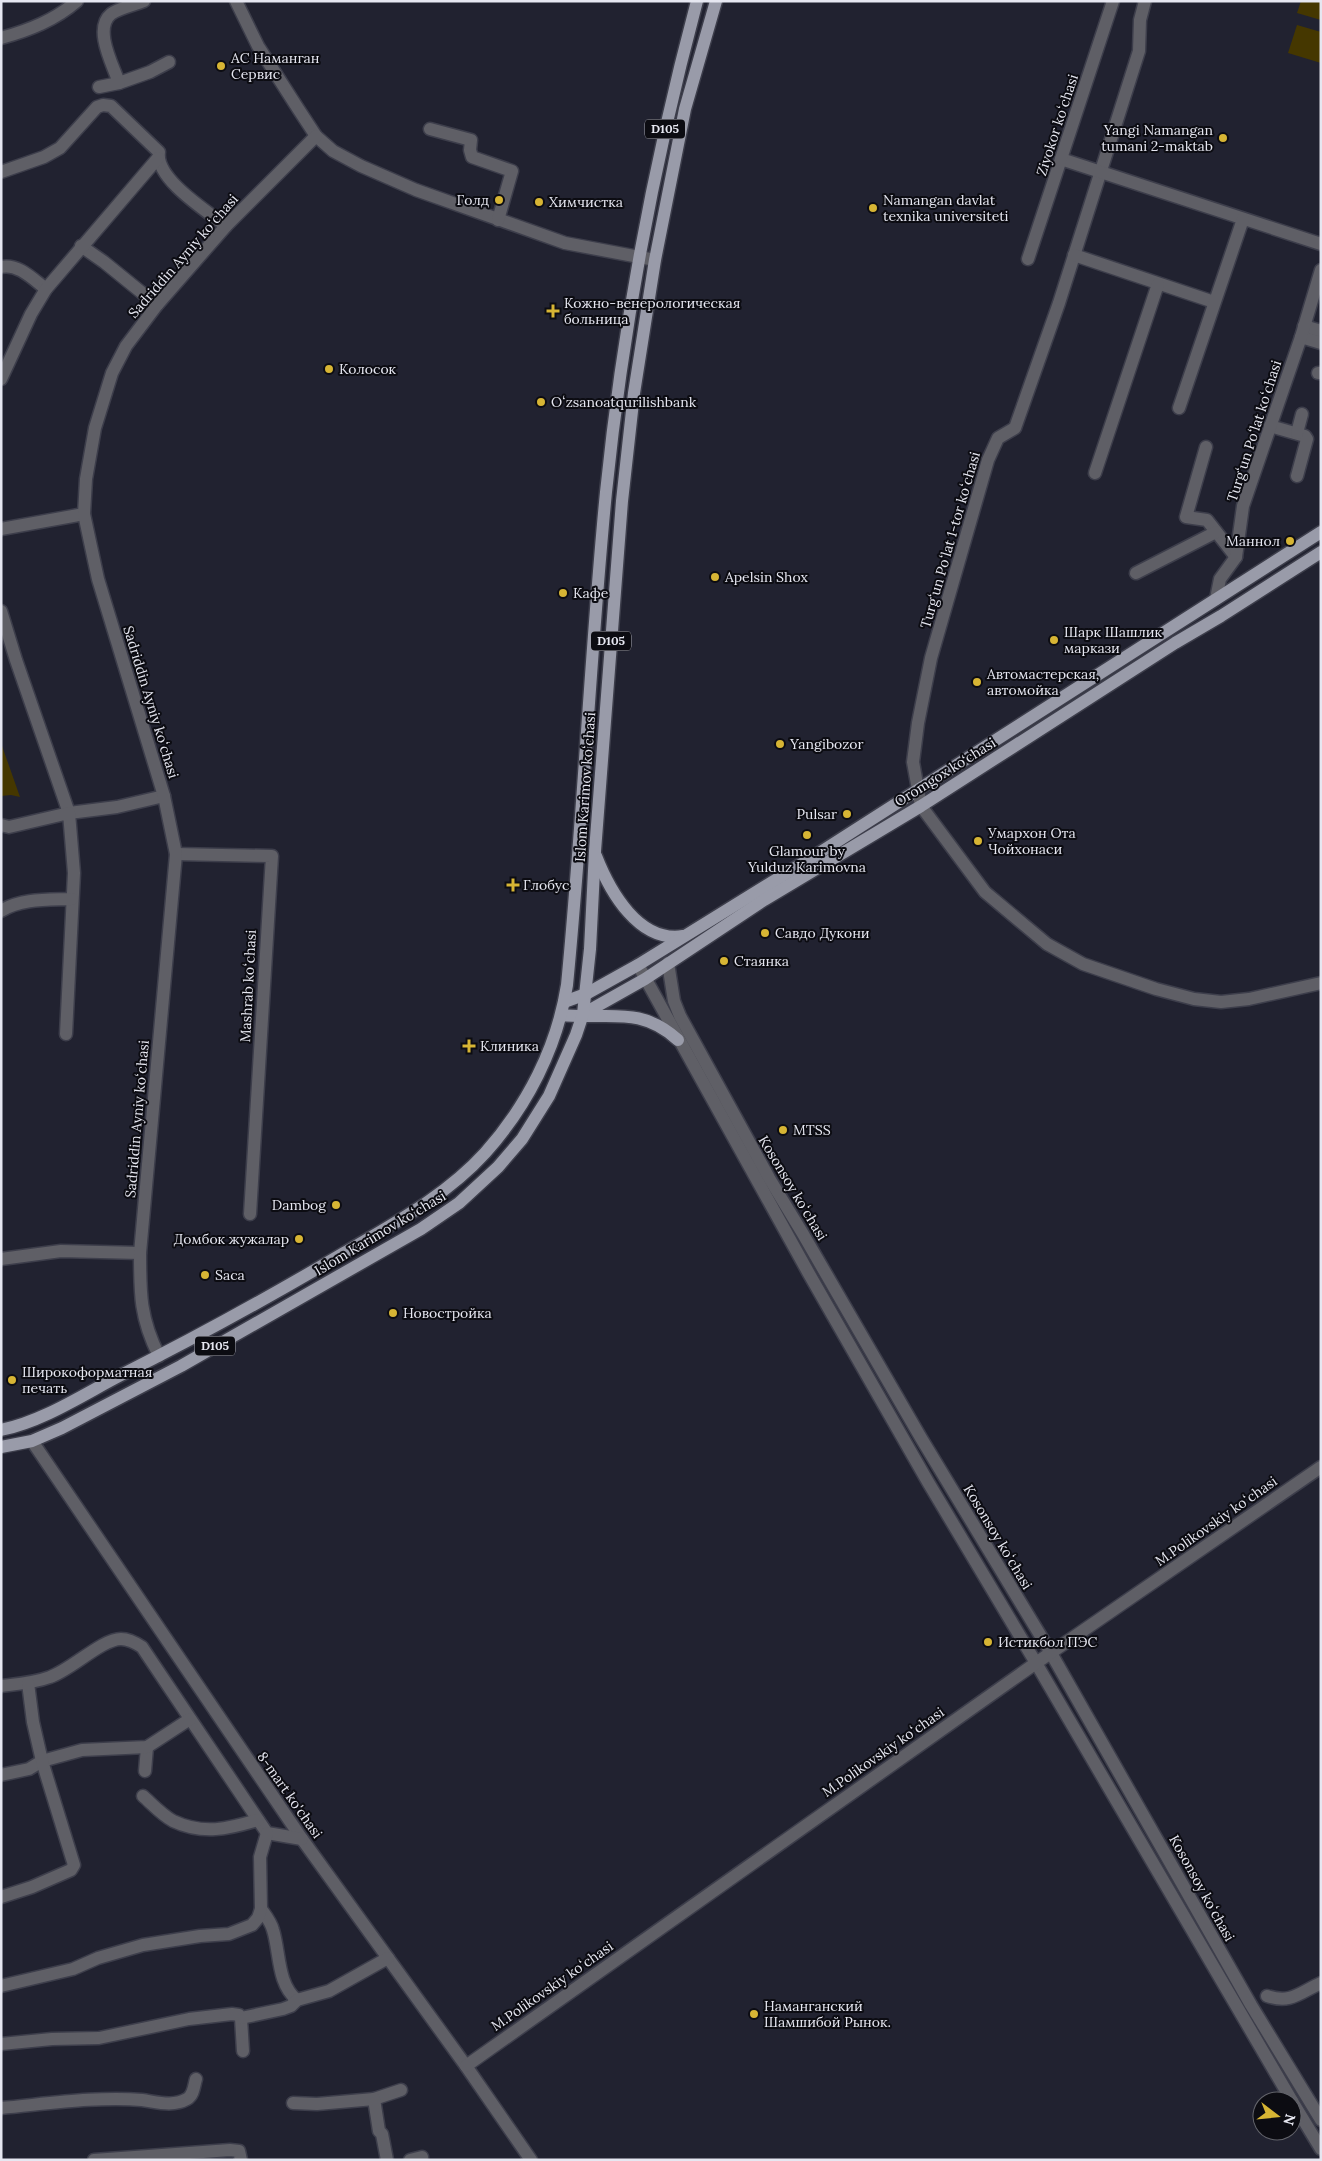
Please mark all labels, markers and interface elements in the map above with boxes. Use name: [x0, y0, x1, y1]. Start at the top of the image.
place label: АС Наманган Сервис: [230, 49, 320, 83]
marker: АС Наманган Сервис: [215, 60, 227, 72]
street label: Ziyokor koʻchasi: [1032, 72, 1082, 178]
road number: D105: [645, 120, 685, 138]
place label: Yangi Namangan tumani 2-maktab: [1101, 121, 1213, 155]
marker: Yangi Namangan tumani 2-maktab: [1217, 132, 1229, 144]
street label: Sadriddin Ayniy koʻchasi: [124, 190, 242, 322]
place label: Голд: [457, 191, 489, 209]
place label: Namangan davlat texnika universiteti: [883, 191, 1009, 225]
place label: Химчистка: [549, 193, 623, 211]
marker: Голд: [493, 194, 505, 206]
marker: Химчистка: [533, 196, 545, 208]
marker: Namangan davlat texnika universiteti: [867, 202, 879, 214]
place label: Кожно-венерологическая больница: [564, 294, 740, 328]
marker: Кожно-венерологическая больница: [546, 304, 560, 318]
street label: Turgʻun Poʻlat koʻchasi: [1223, 358, 1285, 504]
place label: Колосок: [339, 360, 397, 378]
marker: Колосок: [323, 363, 335, 375]
place label: Oʻzsanoatqurilishbank: [551, 393, 697, 411]
marker: Oʻzsanoatqurilishbank: [535, 396, 547, 408]
street label: Turgʻun Poʻlat 1-tor koʻchasi: [916, 450, 984, 630]
place label: Маннол: [1226, 532, 1280, 550]
marker: Маннол: [1284, 535, 1296, 547]
place label: Apelsin Shox: [724, 568, 809, 586]
marker: Apelsin Shox: [709, 571, 721, 583]
place label: Кафе: [573, 584, 609, 602]
marker: Кафе: [557, 587, 569, 599]
place label: Шарк Шашлик маркази: [1064, 623, 1163, 657]
street label: Sadriddin Ayniy koʻchasi: [119, 624, 183, 780]
road number: D105: [591, 631, 631, 650]
marker: Шарк Шашлик маркази: [1048, 634, 1060, 646]
place label: Автомастерская, автомойка: [986, 665, 1099, 699]
marker: Автомастерская, автомойка: [971, 676, 983, 688]
street label: Islom Karimov koʻchasi: [571, 711, 599, 862]
street label: Oromgox ko‘chasi: [891, 734, 999, 810]
place label: Yangibozor: [789, 735, 864, 753]
marker: Yangibozor: [774, 738, 786, 750]
place label: Pulsar: [797, 805, 837, 823]
marker: Pulsar: [841, 808, 853, 820]
place label: Умархон Ота Чойхонаси: [987, 824, 1076, 858]
marker: Glamour by Yulduz Karimovna: [801, 829, 813, 841]
marker: Умархон Ота Чойхонаси: [972, 835, 984, 847]
place label: Glamour by Yulduz Karimovna: [747, 842, 866, 876]
place label: Глобус: [523, 876, 569, 894]
marker: Глобус: [507, 879, 519, 891]
place label: Савдо Дукони: [775, 924, 870, 942]
marker: Савдо Дукони: [759, 927, 771, 939]
street label: Mashrab koʻchasi: [236, 929, 260, 1043]
place label: Стаянка: [734, 952, 789, 970]
marker: Стаянка: [718, 955, 730, 967]
place label: Клиника: [480, 1037, 539, 1055]
street label: Sadriddin Ayniy koʻchasi: [121, 1039, 153, 1199]
marker: Клиника: [462, 1039, 476, 1053]
place label: MTSS: [793, 1121, 831, 1139]
marker: MTSS: [777, 1124, 789, 1136]
street label: Kosonsoy koʻchasi: [755, 1132, 831, 1244]
street label: Islom Karimov koʻchasi: [311, 1187, 449, 1279]
place label: Dambog: [272, 1196, 326, 1214]
marker: Dambog: [330, 1199, 342, 1211]
place label: Домбок жужалар: [174, 1230, 289, 1248]
marker: Домбок жужалар: [293, 1233, 305, 1245]
place label: Saca: [215, 1266, 245, 1284]
marker: Saca: [199, 1269, 211, 1281]
place label: Новостройка: [403, 1304, 492, 1322]
marker: Новостройка: [387, 1307, 399, 1319]
road number: D105: [195, 1336, 235, 1355]
place label: Широкоформатная печать: [22, 1363, 152, 1397]
marker: Широкоформатная печать: [6, 1374, 18, 1386]
street label: M.Polikovskiy koʻchasi: [1152, 1472, 1280, 1570]
street label: Kosonsoy koʻchasi: [960, 1481, 1036, 1593]
place label: Истикбол ПЭС: [998, 1633, 1098, 1651]
marker: Истикбол ПЭС: [982, 1636, 994, 1648]
street label: M.Polikovskiy koʻchasi: [819, 1703, 947, 1801]
street label: 8-mart ko'chasi: [254, 1748, 326, 1842]
street label: Kosonsoy koʻchasi: [1165, 1832, 1239, 1944]
street label: M.Polikovskiy koʻchasi: [488, 1937, 616, 2035]
place label: Наманганский Шамшибой Рынок.: [764, 1997, 891, 2031]
marker: Наманганский Шамшибой Рынок.: [748, 2008, 760, 2020]
north arrow: [1252, 2091, 1302, 2141]
text: N: [1279, 2112, 1300, 2127]

